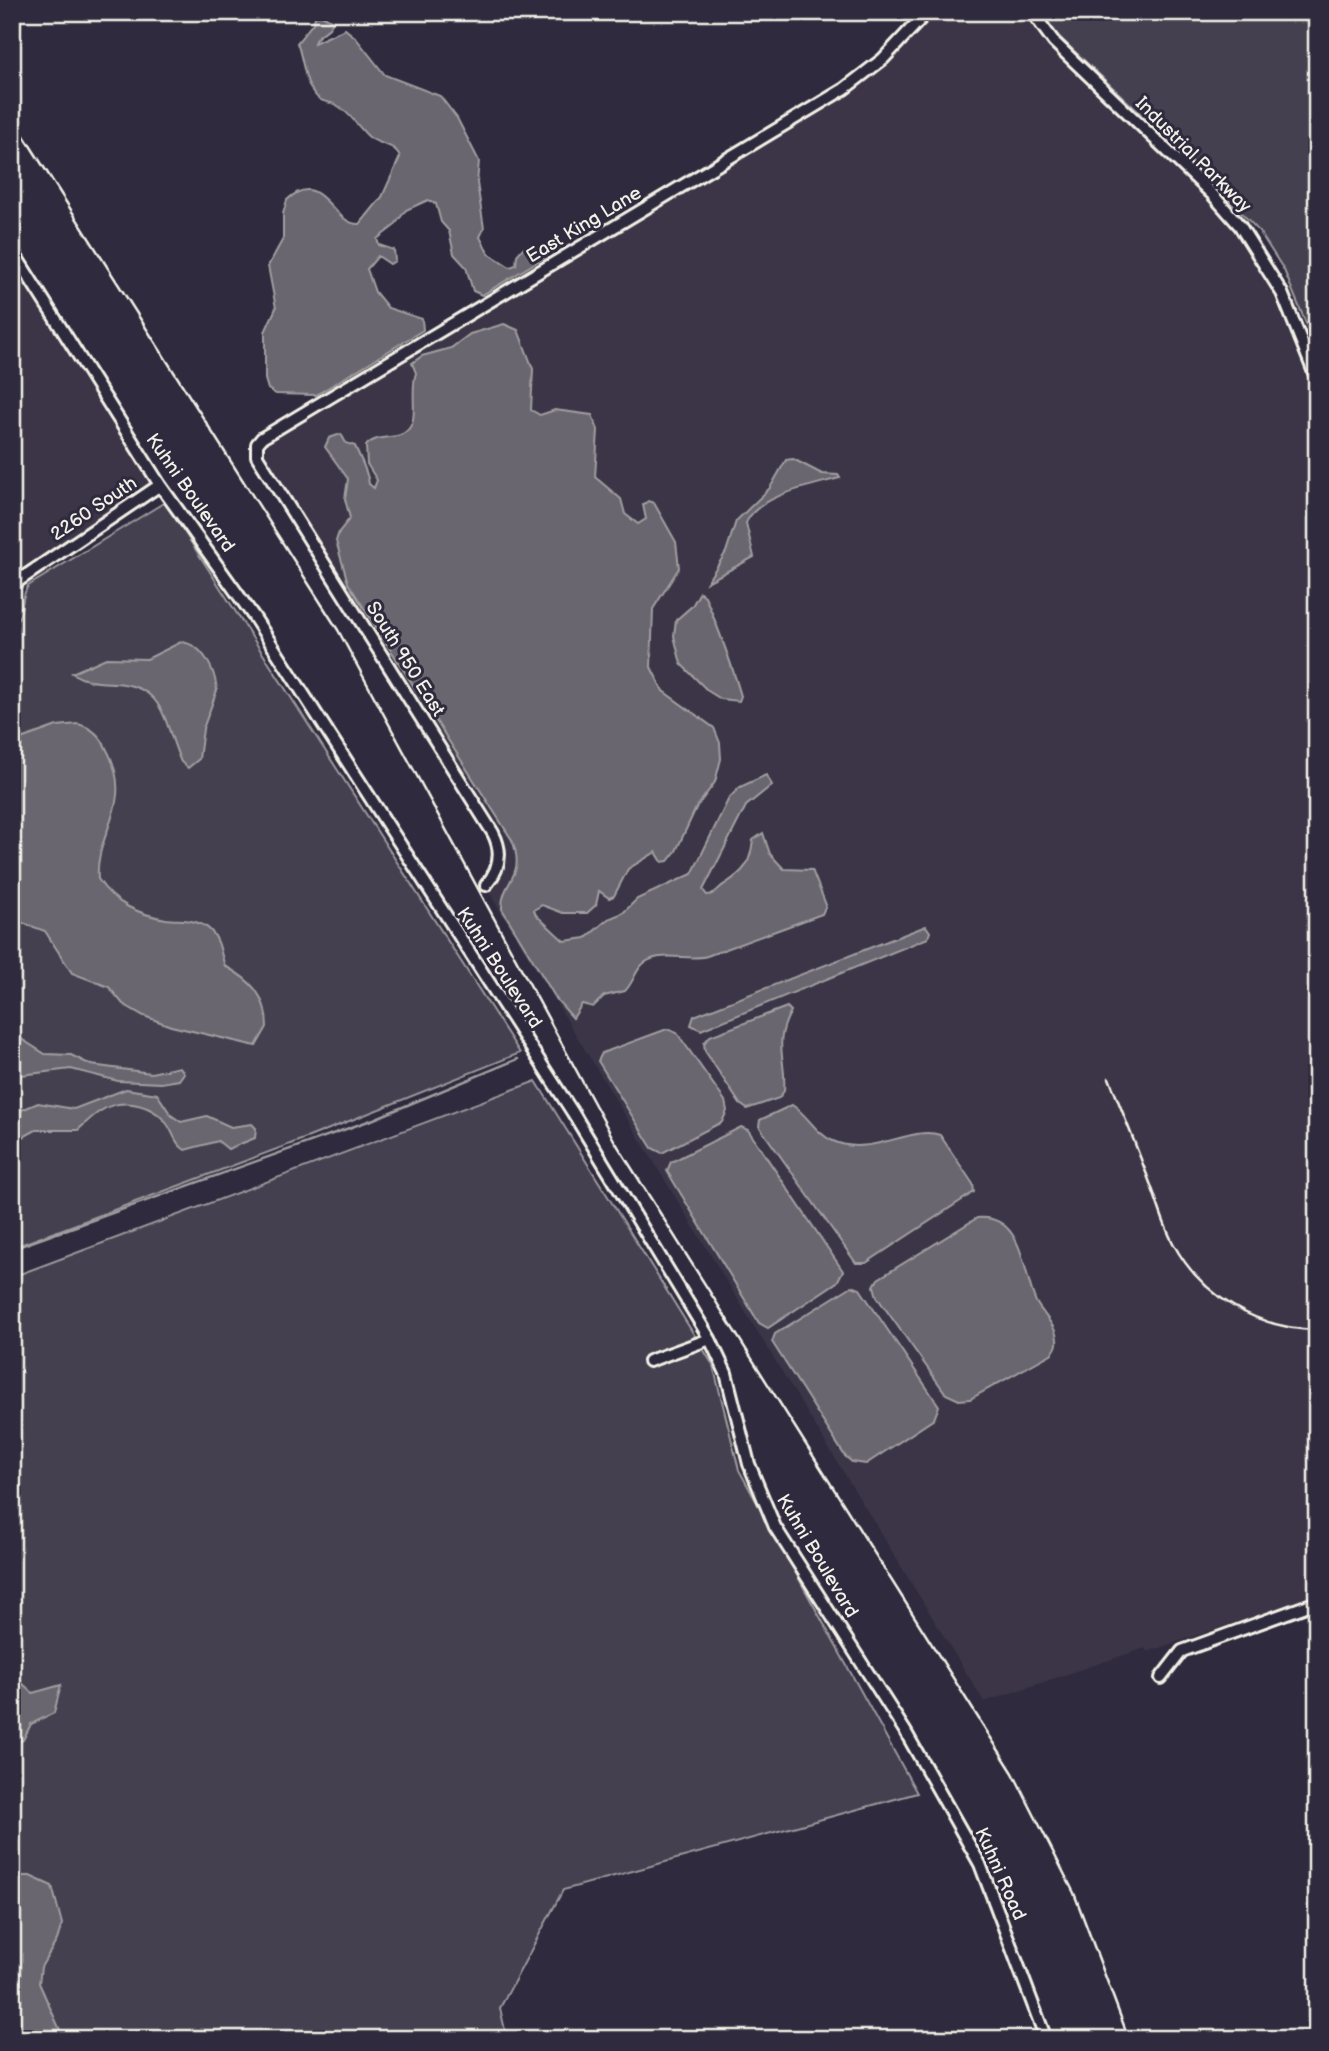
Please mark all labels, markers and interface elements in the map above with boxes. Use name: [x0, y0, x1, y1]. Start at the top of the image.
street label: Industrial Parkway: [1130, 92, 1256, 218]
street label: East King Lane: [522, 182, 646, 268]
street label: Kuhni Boulevard: [140, 429, 240, 557]
street label: 2260 South: [47, 472, 141, 546]
street label: South 950 East: [361, 597, 450, 721]
street label: Kuhni Boulevard: [451, 903, 547, 1033]
street label: Kuhni Boulevard: [771, 1490, 863, 1622]
street label: Kuhni Road: [969, 1824, 1031, 1924]

